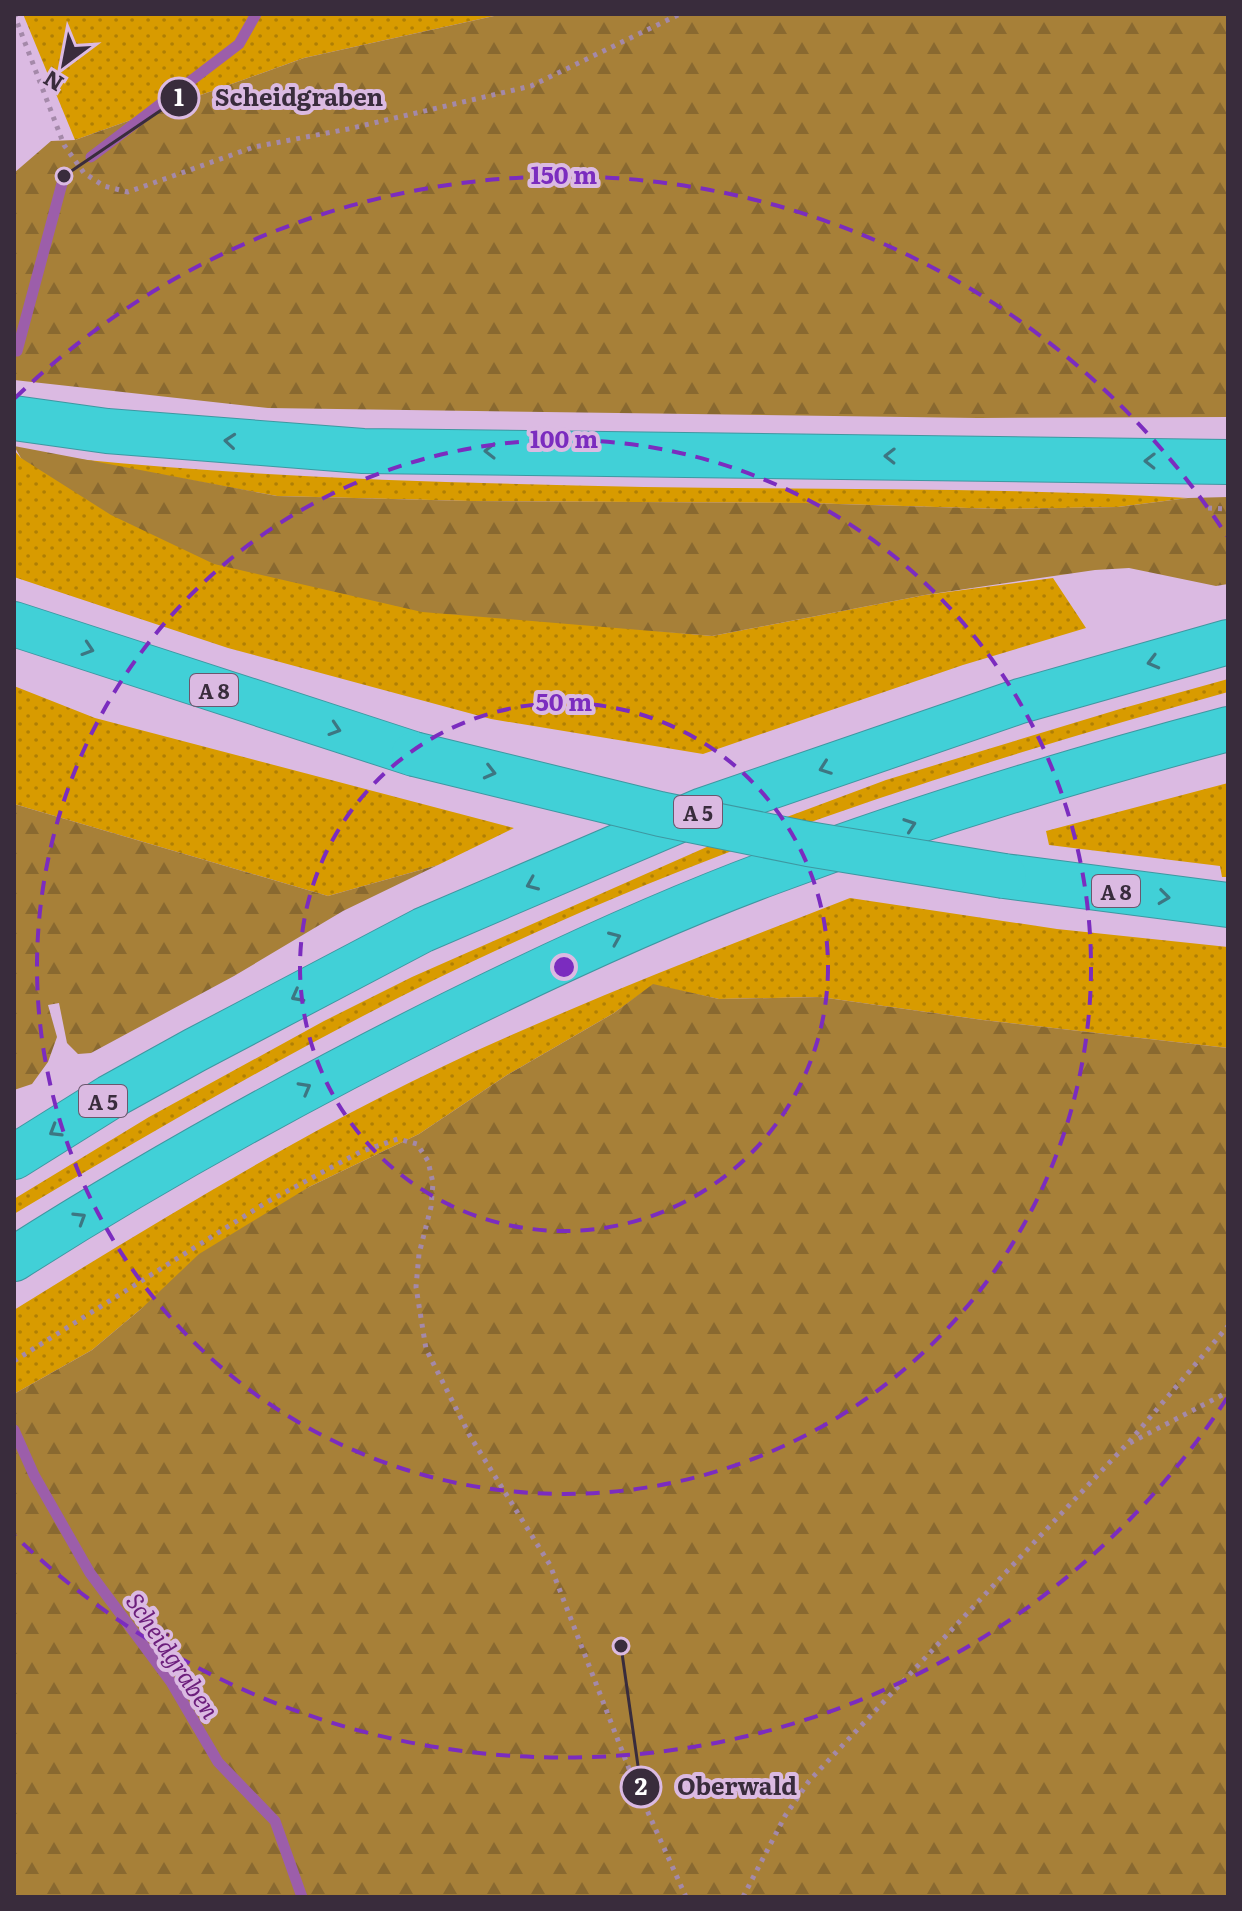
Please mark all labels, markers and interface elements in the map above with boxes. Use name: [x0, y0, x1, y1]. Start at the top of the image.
north arrow: [24, 24, 104, 104]
text: N: [36, 63, 69, 101]
callout: Scheidgraben: [159, 74, 399, 122]
text: 1: [174, 78, 184, 113]
text: Scheidgraben: [215, 78, 384, 113]
text: 150 m: [531, 156, 597, 191]
text: 100 m: [530, 420, 598, 455]
one-way arrow: [224, 433, 237, 450]
one-way arrow: [483, 442, 496, 460]
one-way arrow: [883, 448, 896, 465]
one-way arrow: [1143, 452, 1156, 469]
one-way arrow: [80, 639, 94, 655]
one-way arrow: [1146, 653, 1160, 670]
road number: A 8: [190, 674, 238, 706]
text: 50 m: [536, 683, 592, 718]
one-way arrow: [328, 719, 342, 735]
one-way arrow: [819, 758, 833, 775]
one-way arrow: [482, 763, 496, 780]
road number: A 5: [674, 796, 722, 828]
one-way arrow: [902, 819, 916, 835]
one-way arrow: [525, 874, 540, 890]
road number: A 8: [1092, 875, 1140, 907]
one-way arrow: [1157, 888, 1171, 905]
one-way arrow: [606, 931, 621, 947]
centre of rings: [550, 953, 578, 981]
one-way arrow: [291, 986, 306, 1001]
one-way arrow: [297, 1083, 312, 1098]
road number: A 5: [79, 1085, 127, 1117]
one-way arrow: [49, 1121, 64, 1137]
one-way arrow: [71, 1212, 86, 1227]
water label: Scheidgraben: [119, 1585, 229, 1725]
callout: Oberwald: [621, 1763, 813, 1811]
text: 2: [635, 1767, 648, 1802]
text: Oberwald: [677, 1767, 797, 1802]

